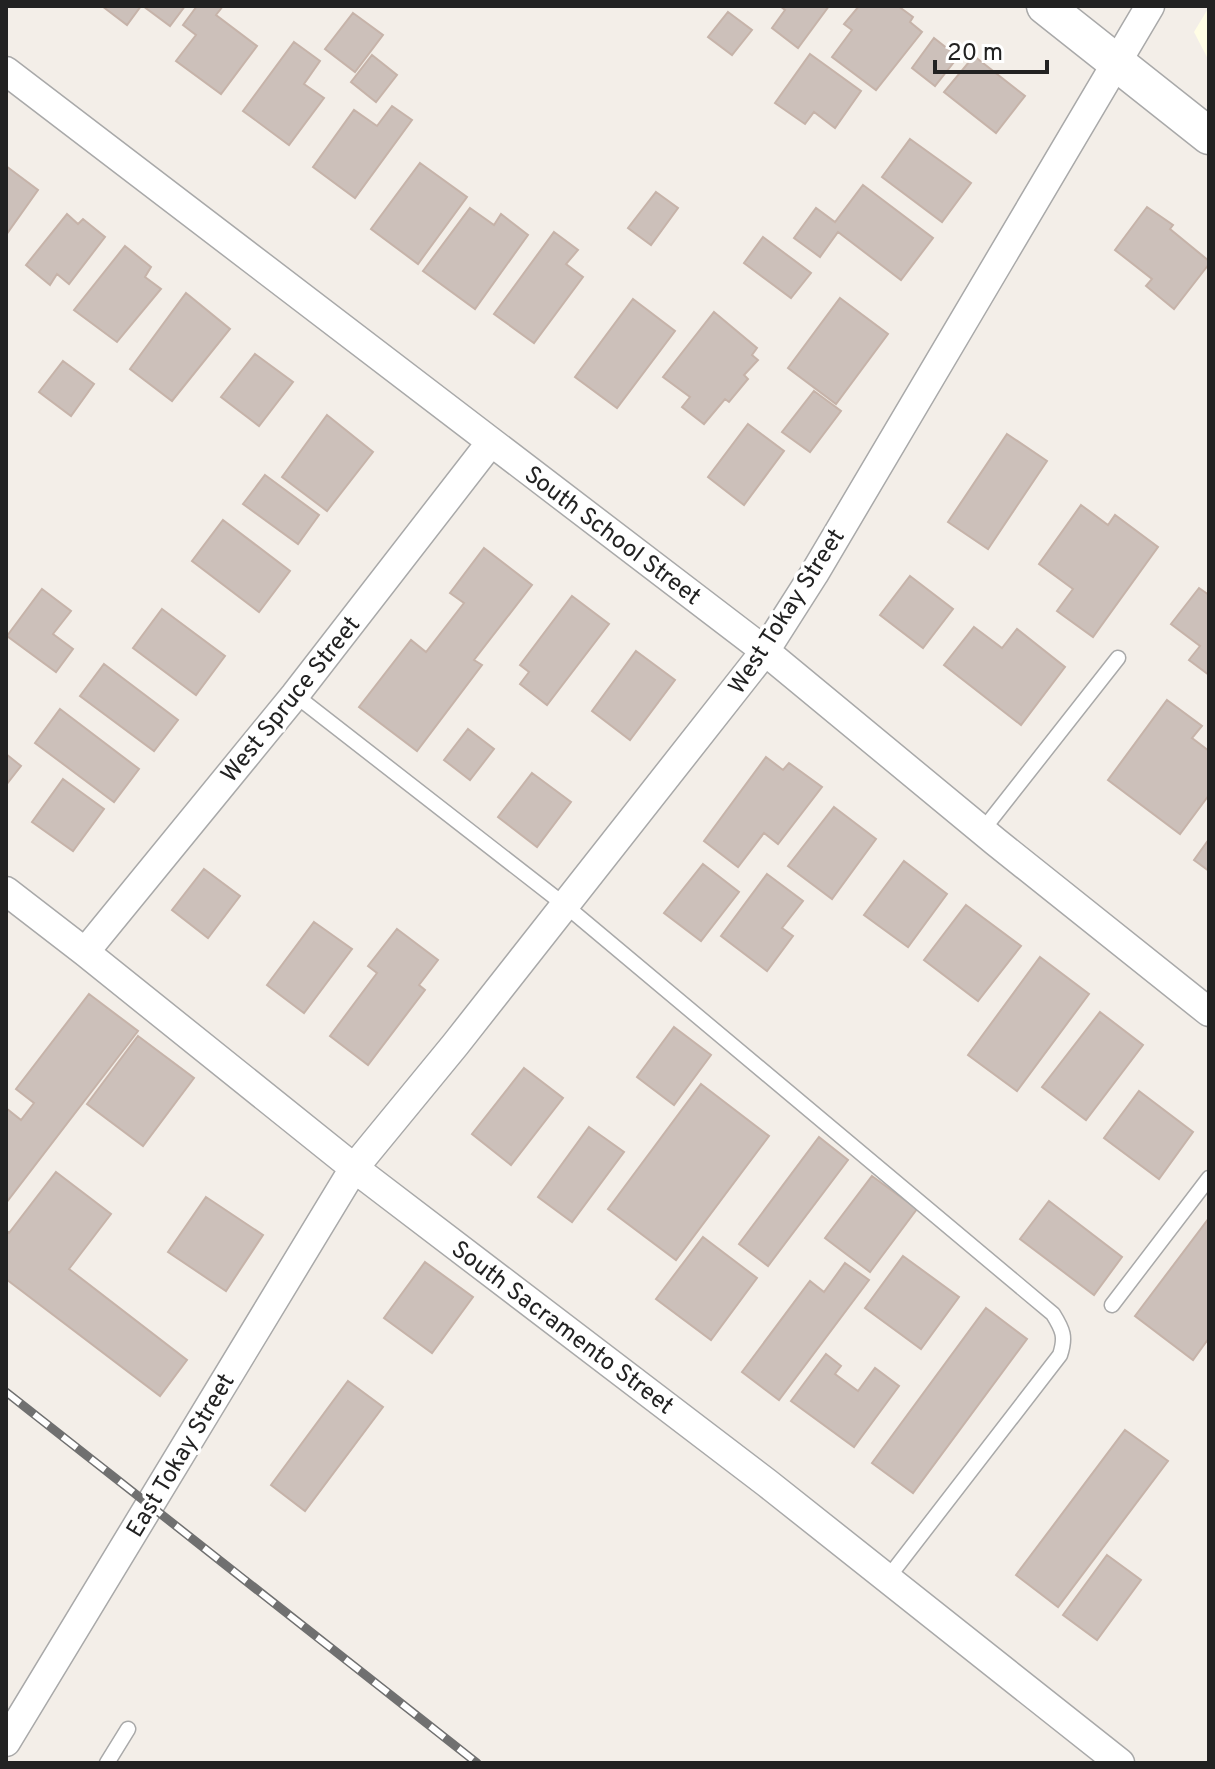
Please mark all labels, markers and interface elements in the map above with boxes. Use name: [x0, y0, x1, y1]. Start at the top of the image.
scale bar: [935, 24, 1047, 74]
text: 20 m: [947, 39, 1003, 69]
street label: South School Street: [517, 460, 706, 613]
street label: West Tokay Street: [723, 524, 852, 701]
street label: West Spruce Street: [215, 611, 368, 789]
street label: South Sacramento Street: [445, 1235, 679, 1422]
street label: East Tokay Street: [121, 1369, 242, 1543]

